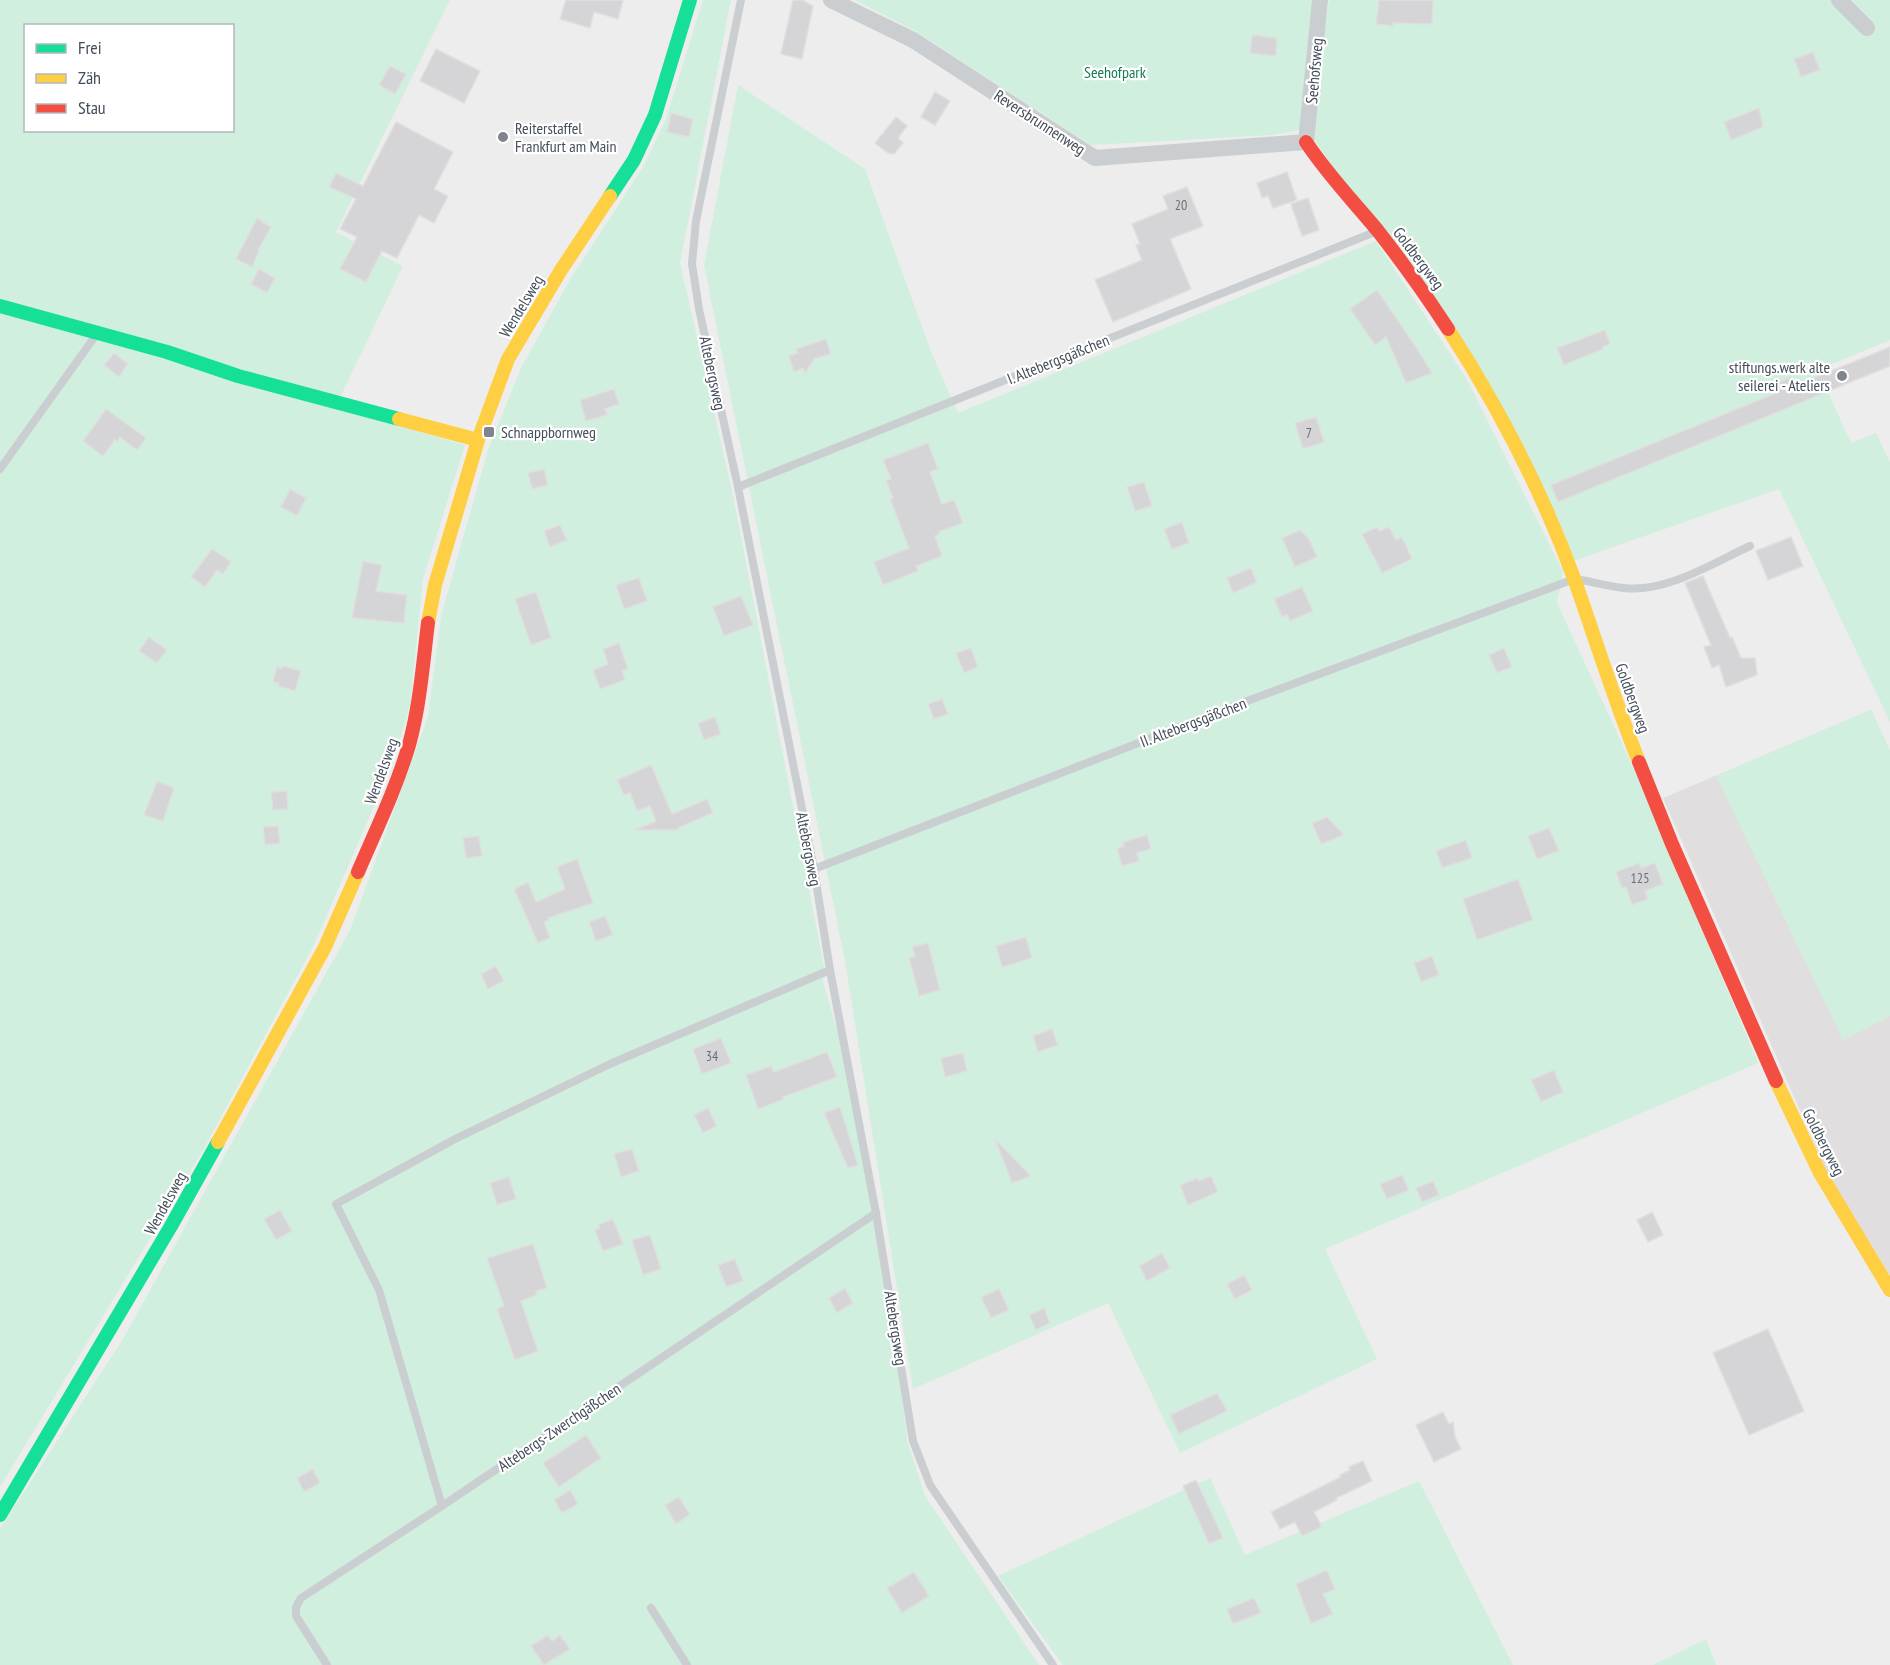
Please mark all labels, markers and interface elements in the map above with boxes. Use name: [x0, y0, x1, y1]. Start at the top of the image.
legend: [24, 24, 234, 132]
text: Frei: [78, 36, 102, 59]
street label: Seehofsweg: [1301, 37, 1327, 105]
park label: Seehofpark: [1084, 62, 1147, 82]
text: Zäh: [78, 66, 101, 89]
street label: Reversbrunnenweg: [991, 85, 1089, 159]
text: Stau: [78, 96, 106, 119]
place label: Reiterstaffel Frankfurt am Main: [515, 118, 617, 156]
marker: Reiterstaffel Frankfurt am Main: [496, 130, 510, 144]
house number: 20: [1175, 196, 1187, 214]
street label: Goldbergweg: [1389, 223, 1449, 293]
street label: Wendelsweg: [495, 271, 547, 341]
street label: I. Altebergsgäßchen: [1004, 329, 1112, 389]
street label: Altebergsweg: [695, 334, 731, 412]
place label: stiftungs.werk alte seilerei - Ateliers: [1729, 357, 1830, 395]
marker: stiftungs.werk alte seilerei - Ateliers: [1835, 369, 1849, 383]
place label: Schnappbornweg: [501, 422, 596, 442]
house number: 7: [1306, 424, 1312, 442]
marker: Schnappbornweg: [482, 425, 496, 439]
street label: Goldbergweg: [1611, 660, 1655, 736]
street label: II. Altebergsgäßchen: [1137, 693, 1249, 751]
street label: Wendelsweg: [360, 735, 402, 807]
street label: Altebergsweg: [792, 810, 826, 888]
house number: 125: [1631, 869, 1649, 887]
house number: 34: [706, 1047, 719, 1065]
street label: Goldbergweg: [1799, 1105, 1849, 1179]
street label: Wendelsweg: [139, 1168, 191, 1238]
street label: Altebergsweg: [880, 1289, 912, 1367]
street label: Altebergs-Zwerchgäßchen: [494, 1378, 624, 1476]

